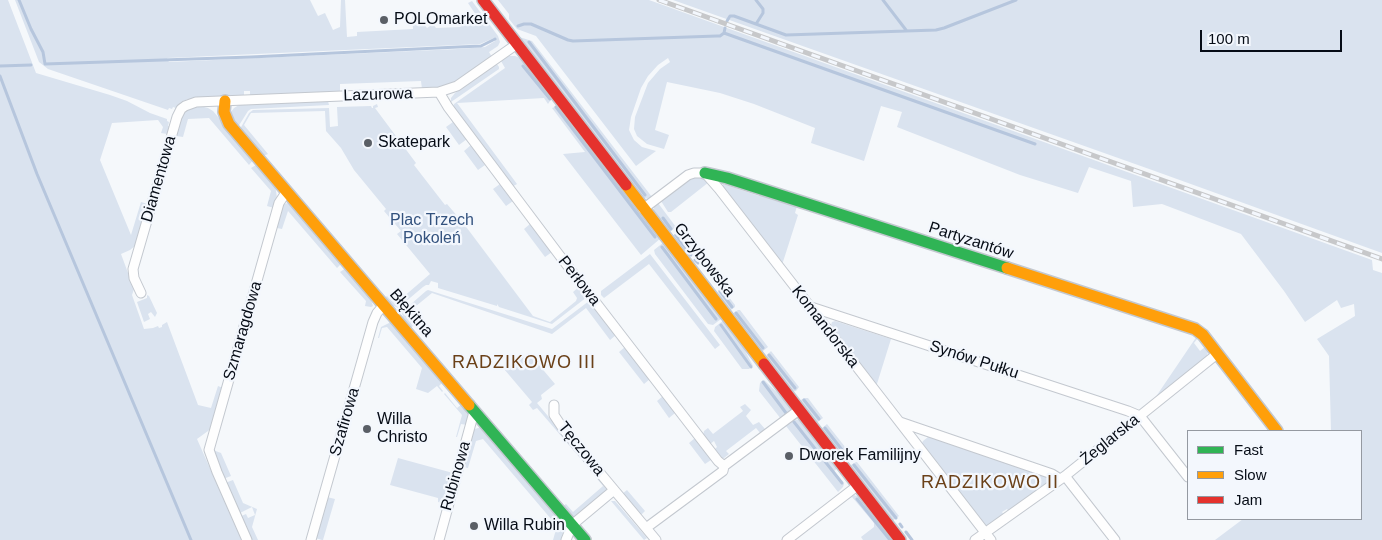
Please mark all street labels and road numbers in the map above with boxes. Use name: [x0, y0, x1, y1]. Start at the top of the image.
street label: Lazurowa: [343, 84, 413, 106]
street label: Diamentowa: [138, 134, 180, 224]
street label: Partyzantów: [926, 218, 1016, 264]
street label: Grzybowska: [669, 219, 739, 301]
street label: Perłowa: [554, 252, 604, 310]
street label: Szmaragdowa: [220, 279, 266, 383]
street label: Komandorska: [787, 282, 863, 372]
street label: Błękitna: [385, 285, 437, 341]
street label: Synów Pułku: [927, 337, 1021, 383]
street label: Szafirowa: [326, 386, 364, 458]
street label: Żeglarska: [1077, 410, 1143, 470]
street label: Tęczowa: [553, 418, 609, 480]
street label: Rubinowa: [437, 439, 475, 513]

